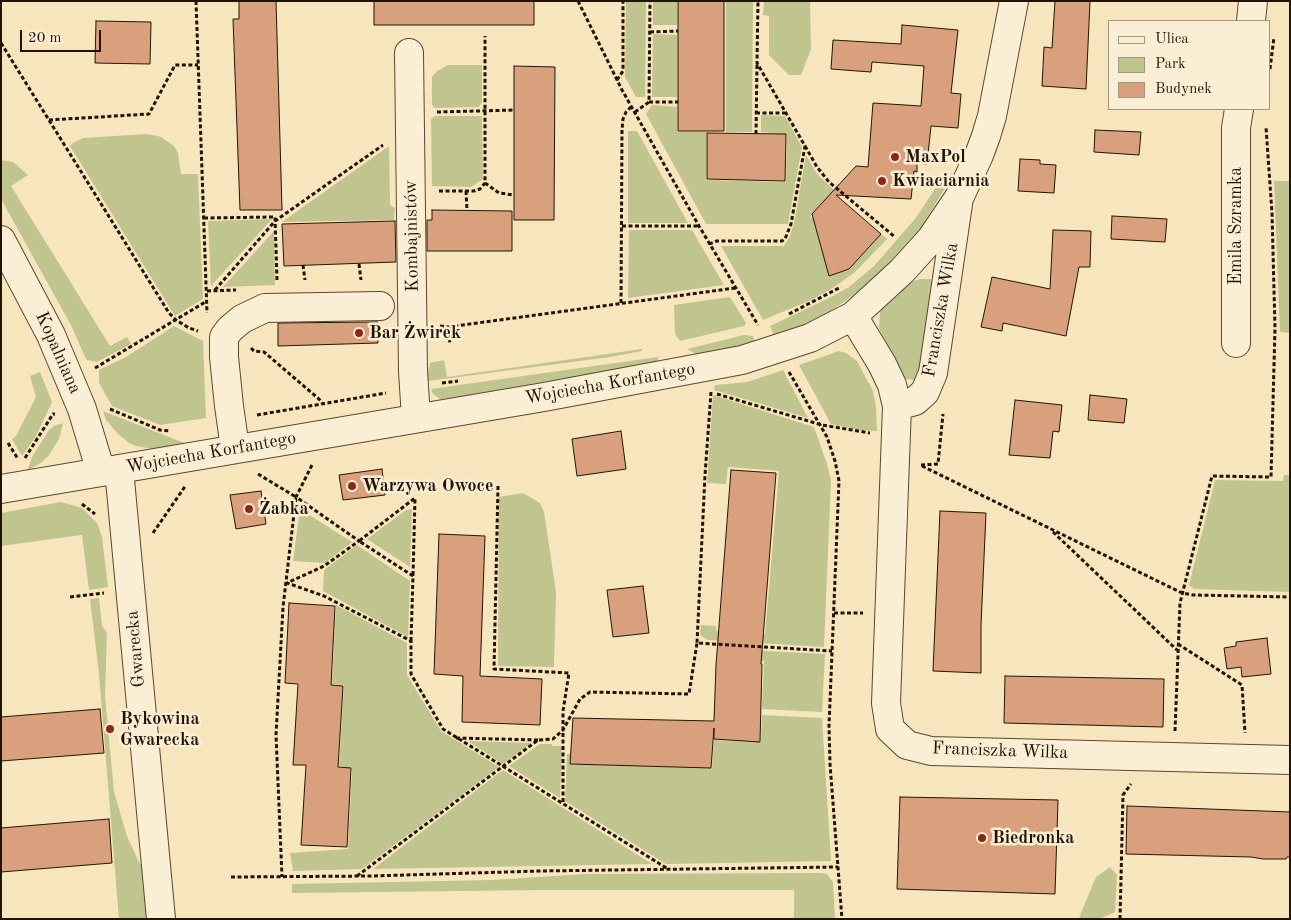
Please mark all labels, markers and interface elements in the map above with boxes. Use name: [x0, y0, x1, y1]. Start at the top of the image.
scale bar: [22, 20, 104, 52]
legend: [1108, 20, 1271, 110]
text: 20 m: [28, 31, 62, 46]
text: Ulica: [1155, 32, 1189, 47]
text: Park: [1155, 57, 1186, 72]
text: Budynek: [1155, 82, 1212, 97]
place label: MaxPol: [905, 146, 966, 168]
marker: MaxPol: [889, 151, 901, 163]
street label: Emila Szramka: [1225, 167, 1247, 285]
place label: Kwiaciarnia: [892, 170, 989, 192]
marker: Kwiaciarnia: [876, 175, 888, 187]
street label: Kombajnistów: [400, 180, 424, 292]
street label: Franciszka Wilka: [919, 241, 963, 379]
street label: Kopalniana: [30, 309, 86, 397]
place label: Bar Żwirek: [369, 322, 461, 344]
marker: Bar Żwirek: [353, 327, 365, 339]
street label: Wojciecha Korfantego: [523, 358, 697, 410]
street label: Wojciecha Korfantego: [124, 427, 298, 479]
place label: Warzywa Owoce: [362, 475, 493, 497]
marker: Warzywa Owoce: [346, 480, 358, 492]
place label: Żabka: [259, 498, 309, 520]
marker: Żabka: [243, 503, 255, 515]
street label: Gwarecka: [122, 610, 150, 688]
place label: Bykowina Gwarecka: [120, 708, 200, 751]
marker: Bykowina Gwarecka: [104, 723, 116, 735]
street label: Franciszka Wilka: [932, 738, 1068, 764]
place label: Biedronka: [992, 827, 1074, 849]
marker: Biedronka: [976, 832, 988, 844]

